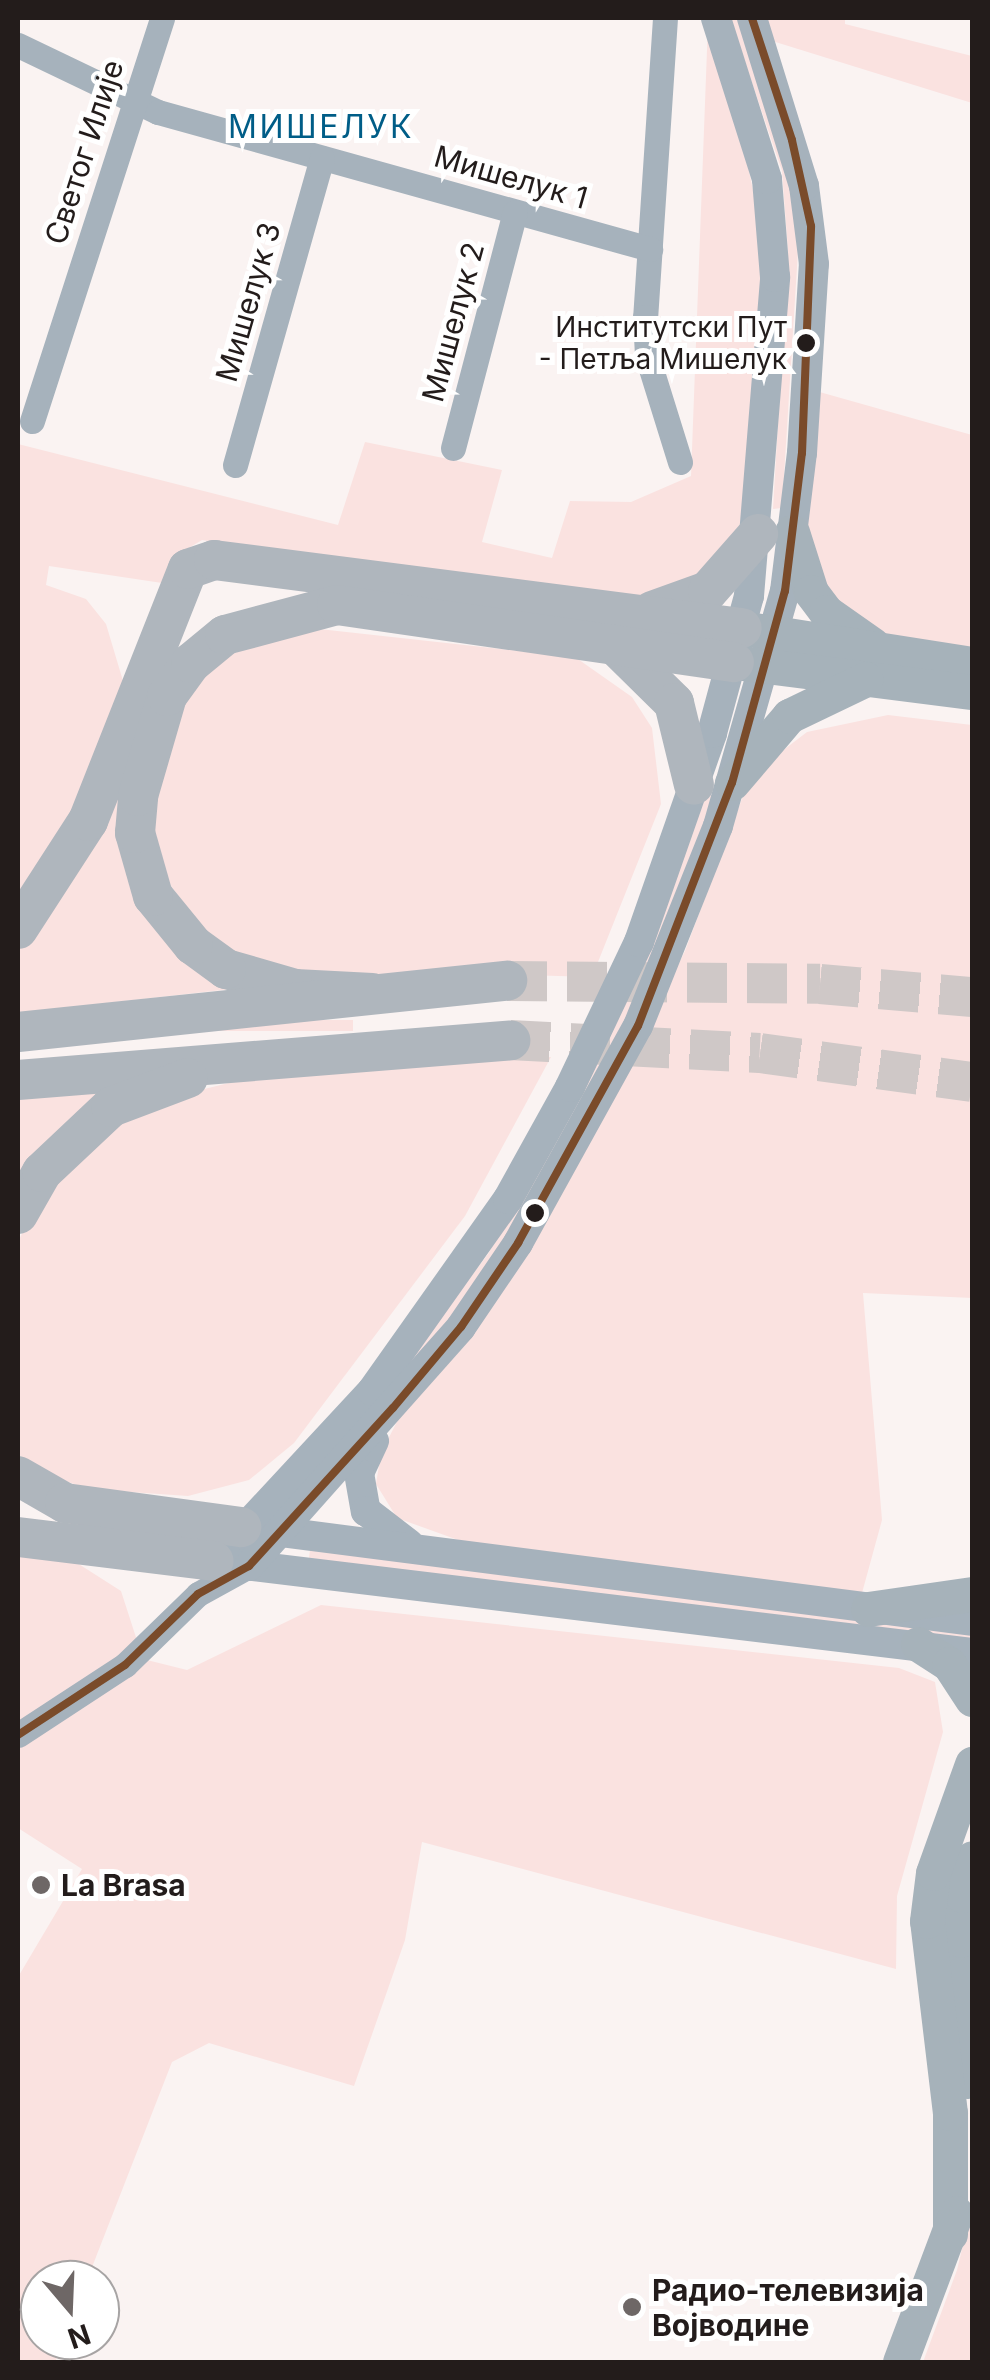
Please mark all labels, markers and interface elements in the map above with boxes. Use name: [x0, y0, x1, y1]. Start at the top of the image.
street label: Светог Илије: [37, 55, 131, 249]
district label: МИШЕЛУК: [228, 108, 414, 146]
street label: Мишелук 1: [430, 138, 592, 216]
street label: Мишелук 3: [208, 218, 288, 386]
street label: Мишелук 2: [414, 238, 492, 406]
place label: Институтски Пут - Петља Мишелук: [539, 310, 787, 376]
marker: Институтски Пут - Петља Мишелук: [796, 333, 816, 353]
unlabelled marker: [525, 1203, 545, 1223]
place label: La Brasa: [61, 1867, 186, 1903]
marker: La Brasa: [30, 1874, 52, 1896]
north arrow: [20, 2260, 120, 2360]
place label: Радио-телевизија Војводине: [652, 2272, 924, 2342]
marker: Радио-телевизија Војводине: [621, 2296, 643, 2318]
text: N: [63, 2317, 95, 2356]

